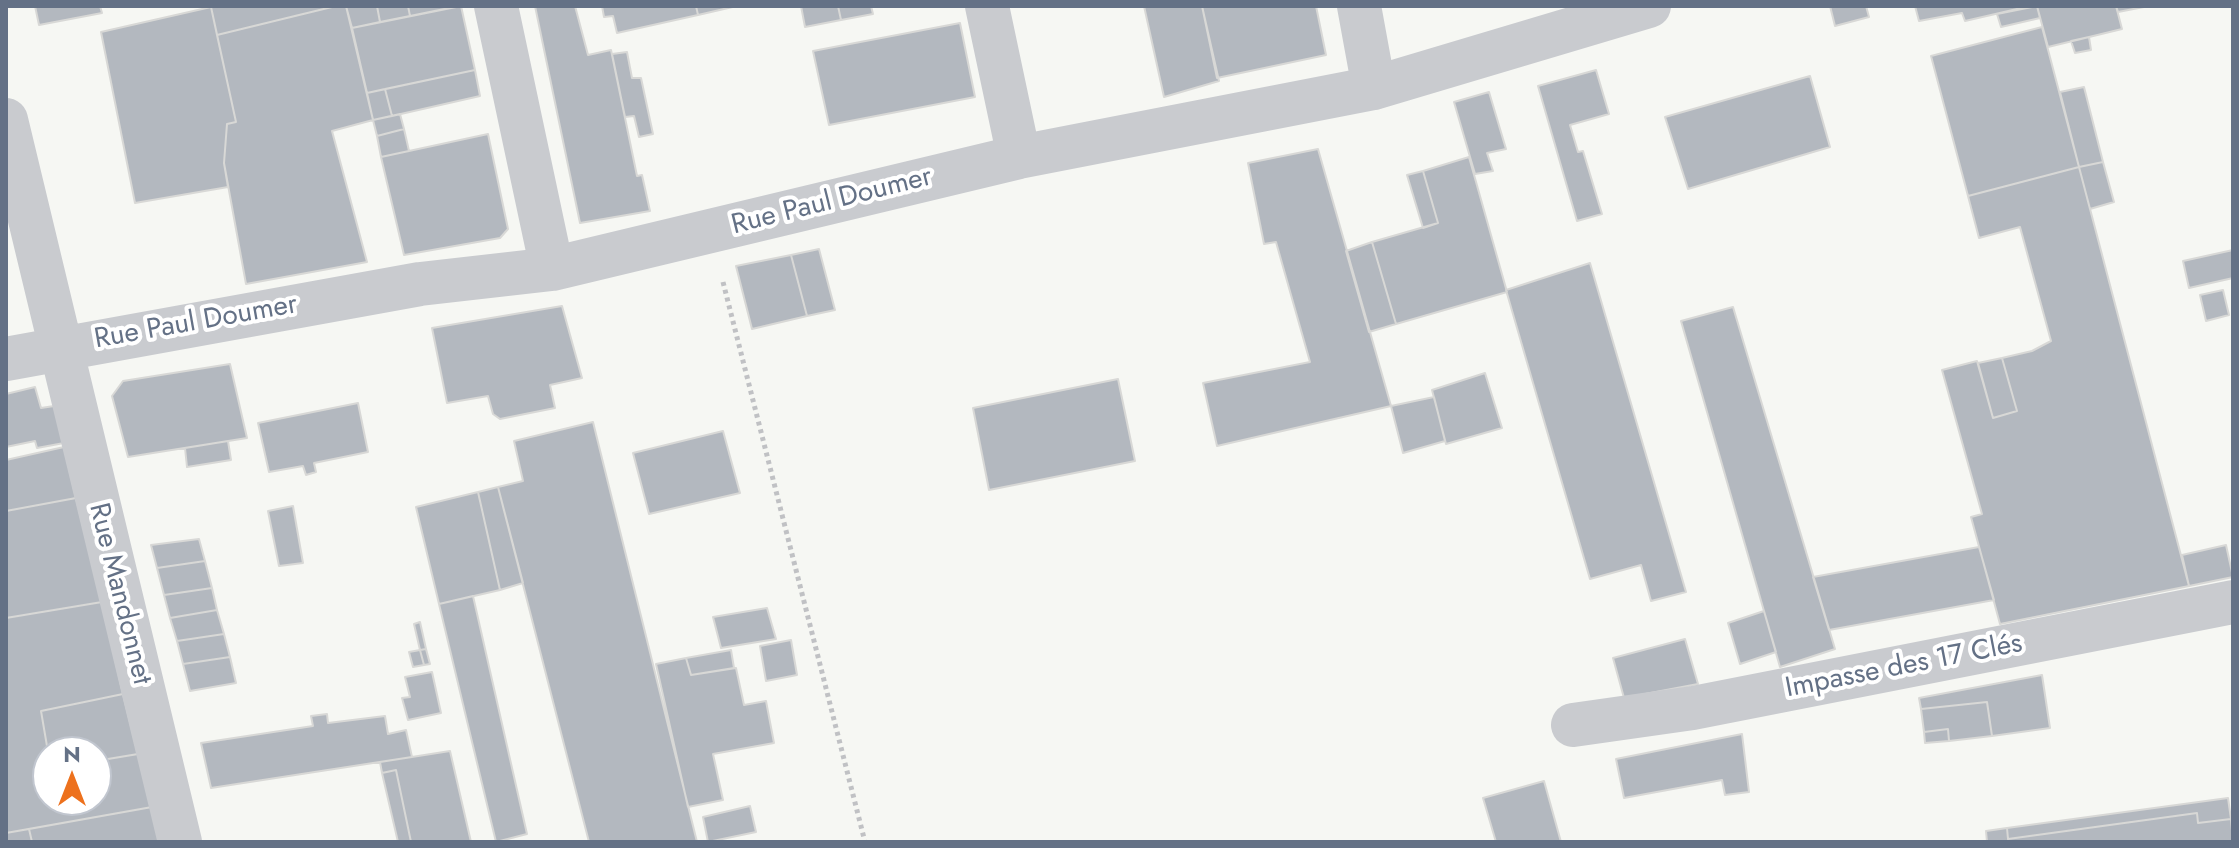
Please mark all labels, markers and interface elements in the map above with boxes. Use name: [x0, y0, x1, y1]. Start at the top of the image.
street label: Rue Paul Doumer: [728, 161, 936, 243]
street label: Rue Paul Doumer: [92, 289, 300, 357]
street label: Rue Mandonnet: [80, 500, 158, 688]
street label: Impasse des 17 Clés: [1783, 628, 2025, 706]
north arrow: [32, 736, 112, 816]
text: N: [63, 738, 81, 770]

